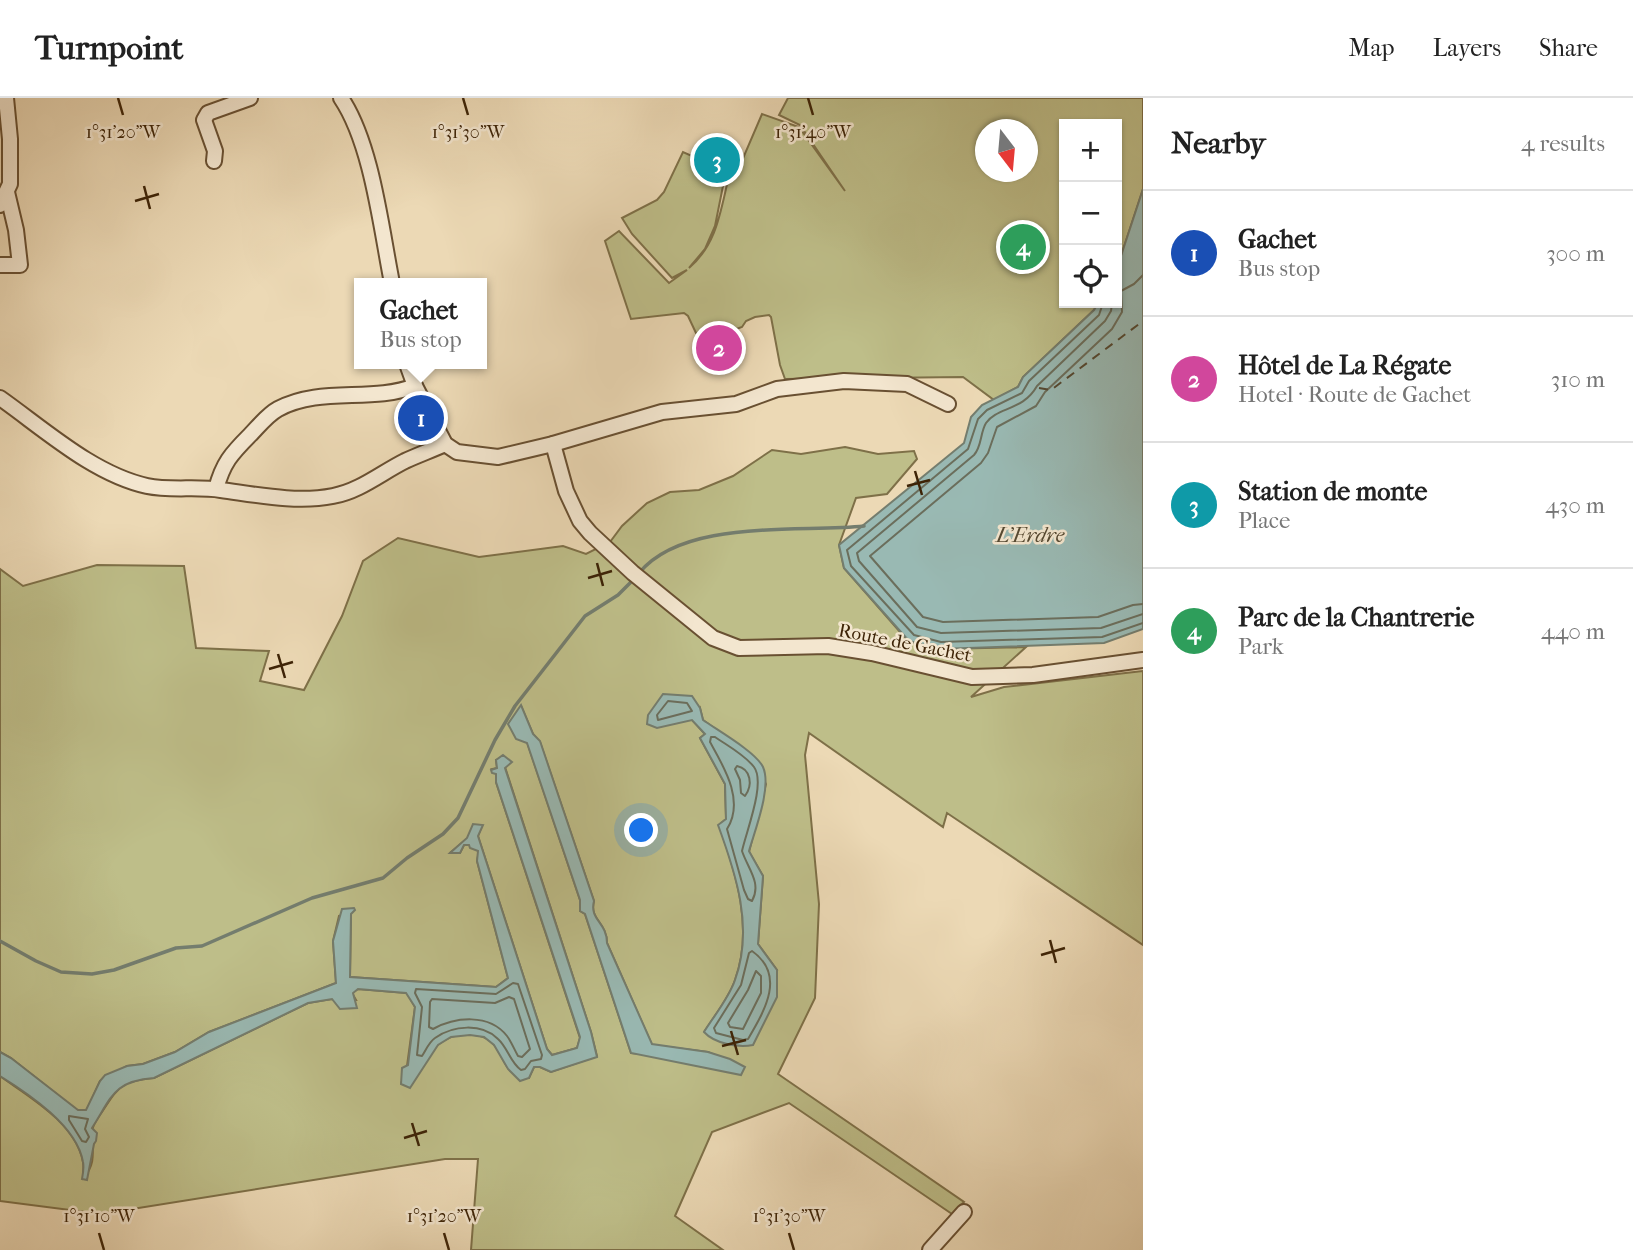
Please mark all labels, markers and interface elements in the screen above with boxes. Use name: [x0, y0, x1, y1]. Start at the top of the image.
text: Turnpoint: [35, 29, 183, 68]
text: Map: [1349, 34, 1395, 62]
text: Layers: [1433, 34, 1501, 62]
text: Share: [1539, 34, 1598, 62]
north arrow: [975, 119, 1038, 182]
map controls: [1059, 119, 1122, 308]
button: +: [1059, 119, 1122, 182]
text: 1°31'20"W: [86, 122, 162, 143]
text: 1°31'30"W: [432, 122, 506, 143]
text: 1°31'40"W: [775, 122, 852, 143]
text: Nearby: [1171, 126, 1266, 161]
text: 4 results: [1521, 130, 1605, 157]
pin: 3: [694, 134, 740, 186]
button: −: [1059, 182, 1122, 245]
pin: 4: [1000, 221, 1046, 273]
text: Gachet: [1238, 224, 1316, 255]
text: 1: [1190, 240, 1198, 267]
text: 300 m: [1546, 240, 1605, 267]
button: locate: [1059, 245, 1122, 308]
text: Bus stop: [1238, 255, 1320, 282]
popup: [354, 278, 487, 369]
text: Gachet: [379, 295, 458, 326]
pin: 2: [696, 322, 742, 374]
text: Bus stop: [379, 326, 462, 353]
text: Hôtel de La Régate: [1238, 350, 1451, 381]
text: 2: [1188, 366, 1200, 393]
text: 310 m: [1551, 366, 1605, 393]
text: Hotel · Route de Gachet: [1238, 381, 1471, 408]
pin: 1: [398, 392, 444, 444]
text: Station de monte: [1238, 476, 1427, 507]
text: 3: [1189, 492, 1199, 519]
text: 430 m: [1545, 492, 1605, 519]
text: Place: [1238, 507, 1290, 534]
water label: L'Erdre: [994, 523, 1065, 547]
text: Parc de la Chantrerie: [1238, 602, 1474, 633]
text: 4: [1187, 618, 1201, 645]
text: 440 m: [1541, 618, 1605, 645]
street label: Route de Gachet: [837, 619, 974, 667]
text: Park: [1238, 633, 1284, 660]
your location: [624, 813, 658, 847]
text: 1°31'10"W: [63, 1206, 136, 1227]
text: 1°31'20"W: [407, 1206, 483, 1227]
text: 1°31'30"W: [753, 1206, 827, 1227]

